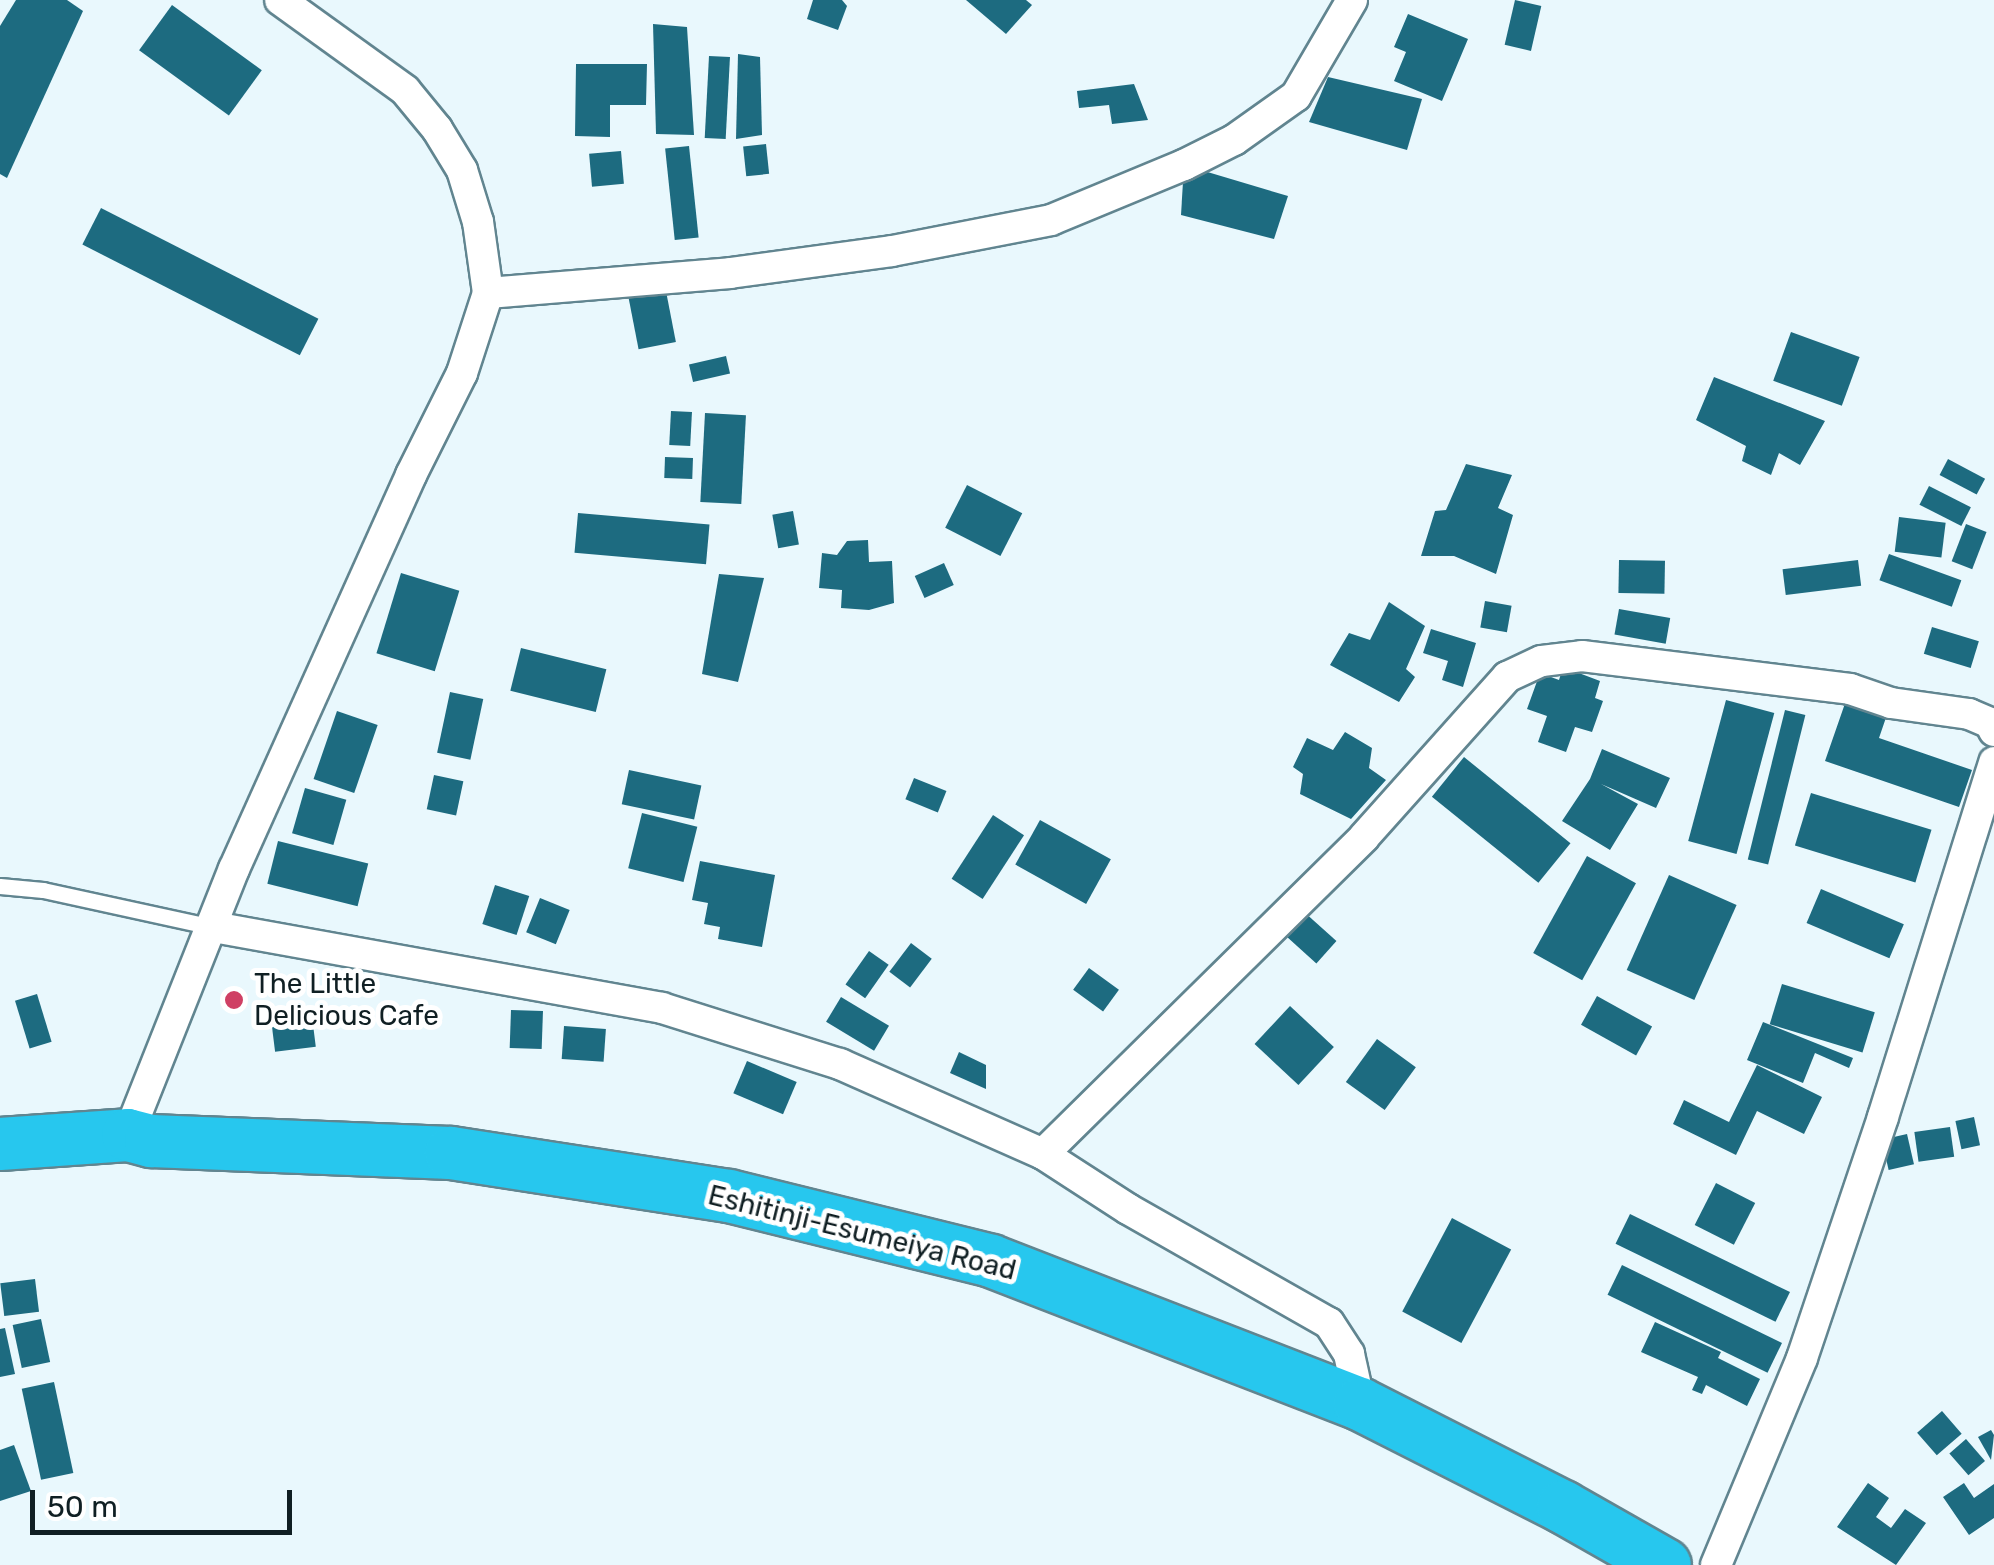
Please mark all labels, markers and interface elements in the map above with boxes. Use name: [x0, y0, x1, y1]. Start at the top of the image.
place label: The Little Delicious Cafe: [254, 967, 439, 1033]
marker: The Little Delicious Cafe: [223, 989, 245, 1011]
street label: Eshitinji-Esumeiya Road: [705, 1178, 1019, 1288]
scale bar: [35, 1470, 298, 1532]
text: 50 m: [47, 1489, 118, 1525]

